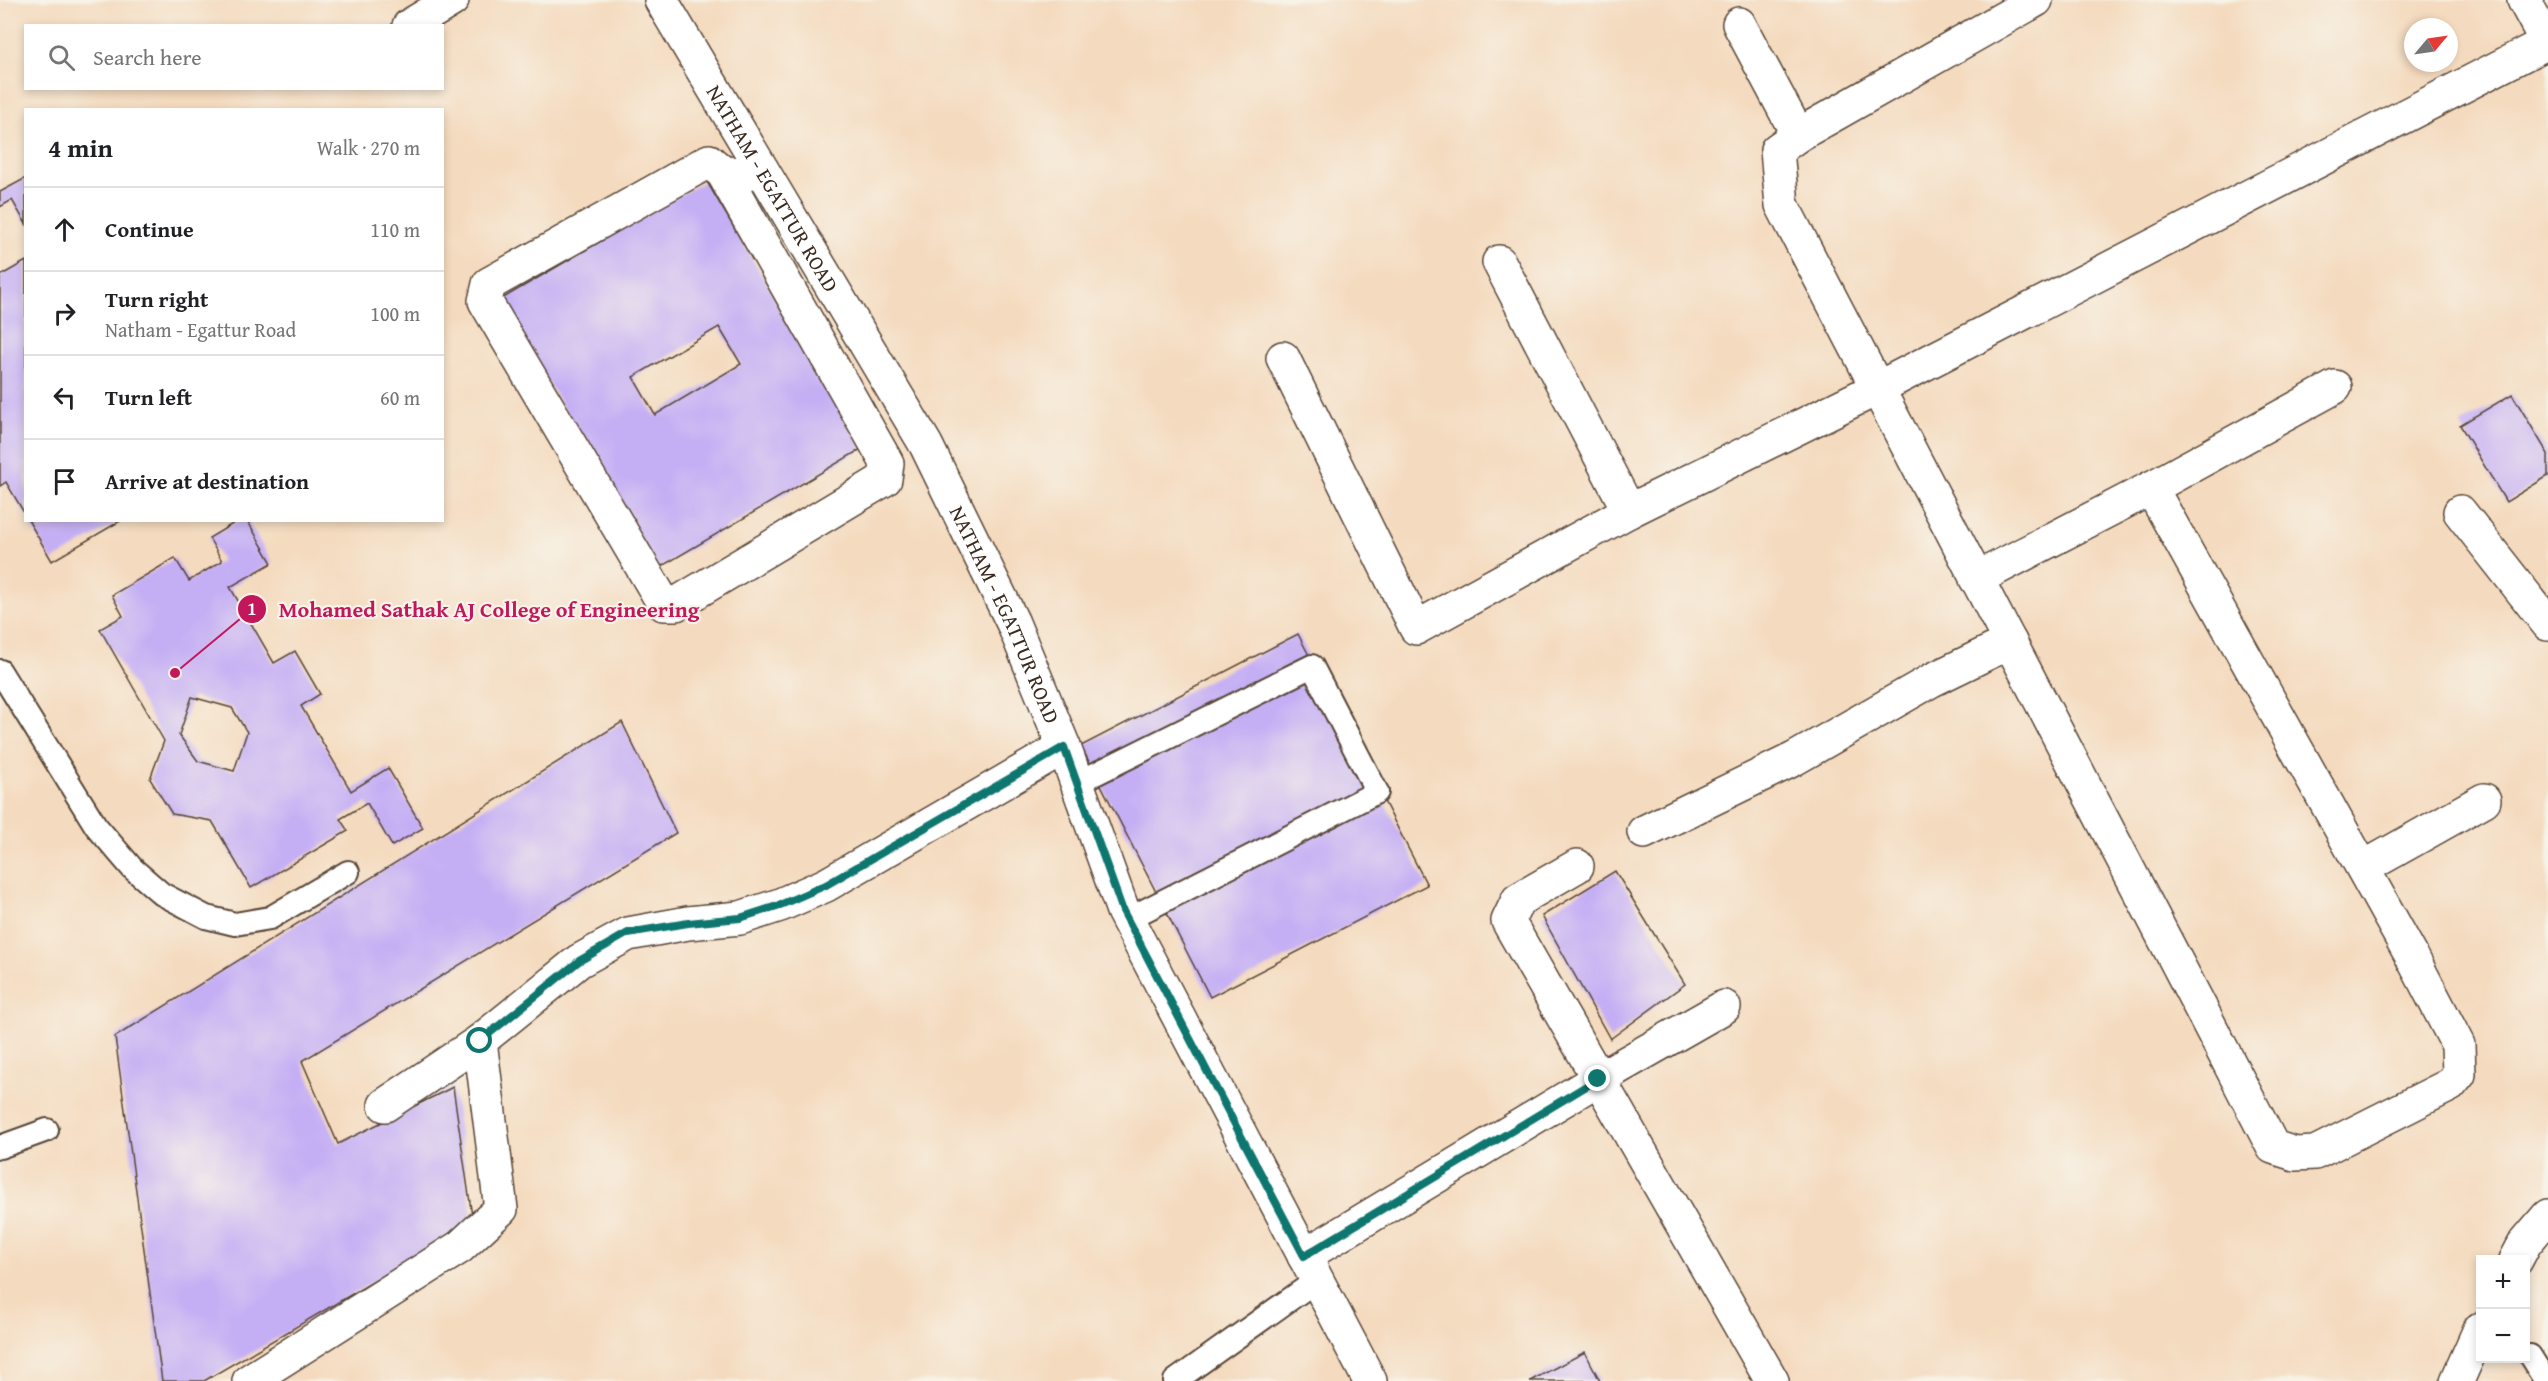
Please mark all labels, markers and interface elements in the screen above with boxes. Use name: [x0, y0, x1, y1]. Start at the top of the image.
north arrow: [2404, 18, 2458, 72]
search box: [24, 24, 444, 90]
icon: search: [45, 41, 78, 74]
text: Search here: [93, 41, 202, 73]
street label: NATHAM - EGATTUR ROAD: [699, 79, 847, 298]
text: 4 min: [48, 128, 113, 167]
text: Walk · 270 m: [317, 133, 420, 162]
icon: ahead: [48, 213, 81, 246]
text: Continue: [105, 213, 194, 245]
text: 110 m: [370, 215, 420, 244]
text: Turn right: [105, 283, 208, 315]
icon: right: [48, 297, 81, 330]
text: 100 m: [370, 299, 420, 328]
text: Natham - Egattur Road: [105, 315, 296, 344]
icon: left: [48, 381, 81, 414]
text: Turn left: [105, 381, 192, 413]
text: 60 m: [380, 383, 420, 412]
icon: arrive: [48, 465, 81, 498]
text: Arrive at destination: [105, 465, 309, 497]
street label: NATHAM - EGATTUR ROAD: [942, 500, 1068, 728]
callout: Mohamed Sathak AJ College of Engineering: [237, 589, 711, 629]
text: Mohamed Sathak AJ College of Engineering: [279, 593, 700, 625]
text: 1: [247, 595, 257, 622]
route start: [466, 1027, 492, 1053]
route end: [1584, 1065, 1610, 1091]
map controls: [2476, 1255, 2530, 1363]
button: +: [2476, 1255, 2530, 1309]
button: −: [2476, 1309, 2530, 1363]

